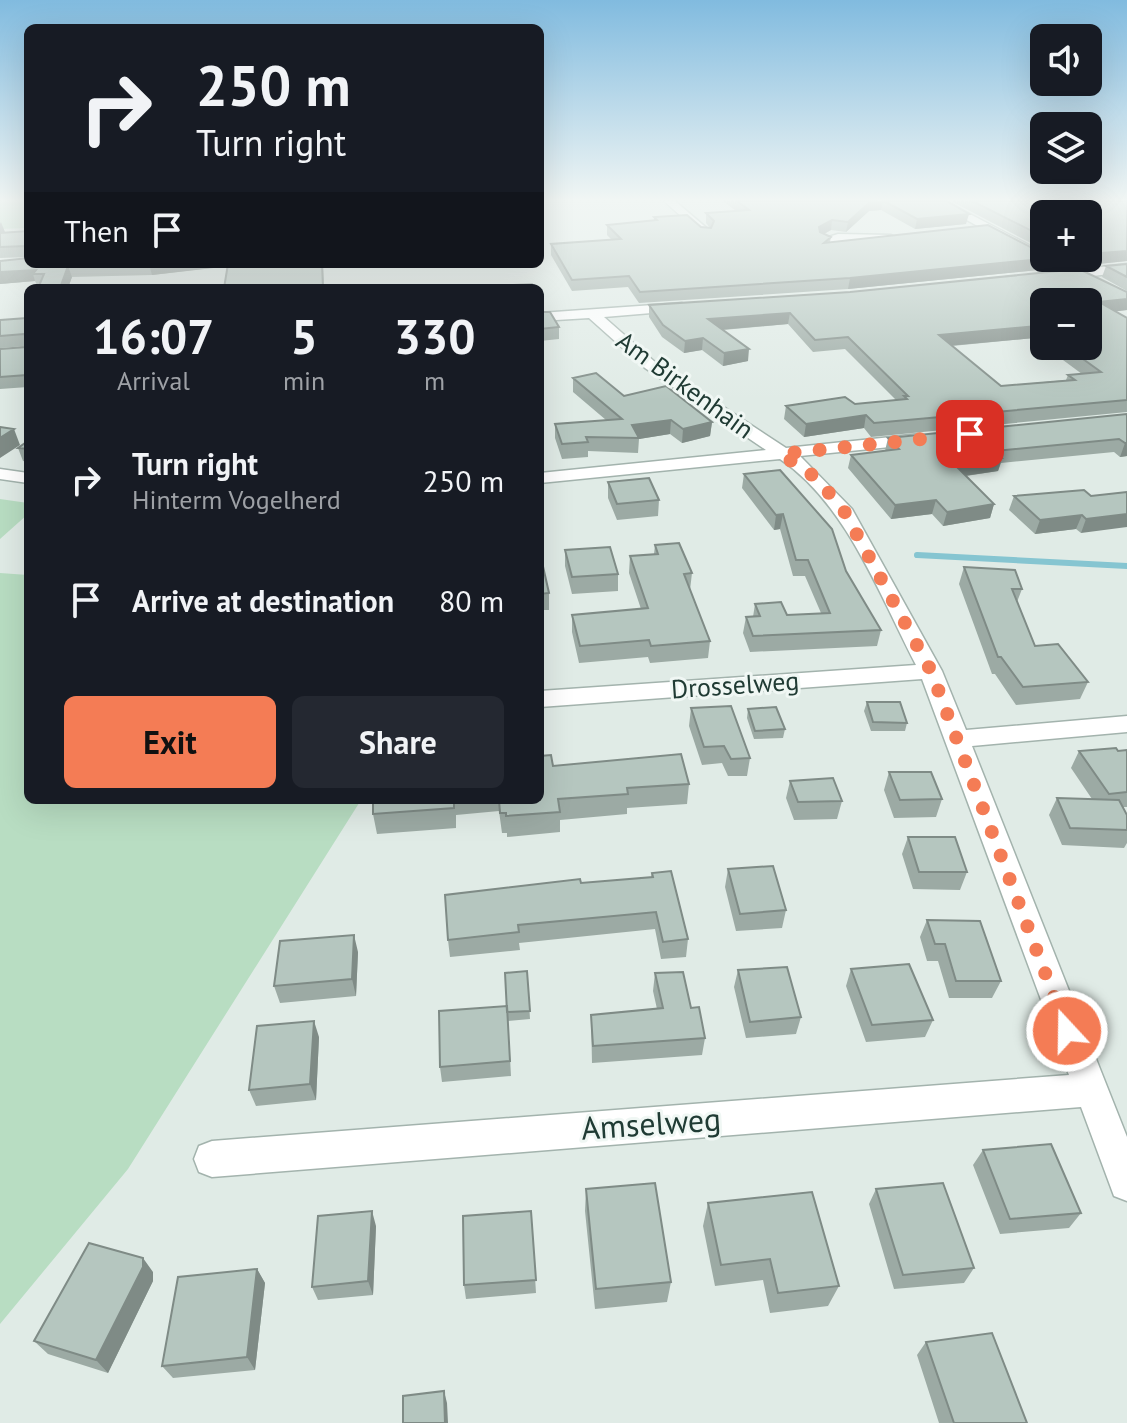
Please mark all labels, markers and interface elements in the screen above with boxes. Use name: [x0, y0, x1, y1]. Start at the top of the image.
map controls: [1030, 24, 1102, 360]
button: sound: [1030, 24, 1102, 96]
text: 250 m: [196, 49, 351, 121]
icon: right: [64, 56, 168, 160]
button: layers: [1030, 112, 1102, 184]
text: Turn right: [196, 119, 346, 166]
button: +: [1030, 200, 1102, 272]
icon: arrive: [145, 208, 189, 252]
text: Then: [64, 211, 129, 250]
button: −: [1030, 288, 1102, 360]
text: 16:07: [93, 305, 214, 367]
text: 5: [290, 305, 318, 367]
text: 330: [394, 305, 475, 367]
street label: Am Birkenhain: [610, 324, 761, 446]
text: Arrival: [117, 364, 190, 397]
text: min: [283, 364, 325, 397]
text: m: [424, 364, 445, 397]
pin: [936, 400, 1004, 468]
icon: arrive: [948, 412, 992, 456]
text: Turn right: [132, 444, 258, 483]
icon: right: [64, 458, 108, 502]
text: 250 m: [423, 461, 504, 500]
text: Hinterm Vogelherd: [132, 483, 341, 516]
icon: arrive: [64, 578, 108, 622]
text: Arrive at destination: [132, 581, 394, 620]
text: 80 m: [439, 581, 504, 620]
street label: Drosselweg: [670, 664, 800, 705]
button: Exit: [64, 696, 276, 788]
button: Share: [292, 696, 504, 788]
position arrow: [1025, 989, 1109, 1073]
street label: Amselweg: [580, 1097, 722, 1149]

